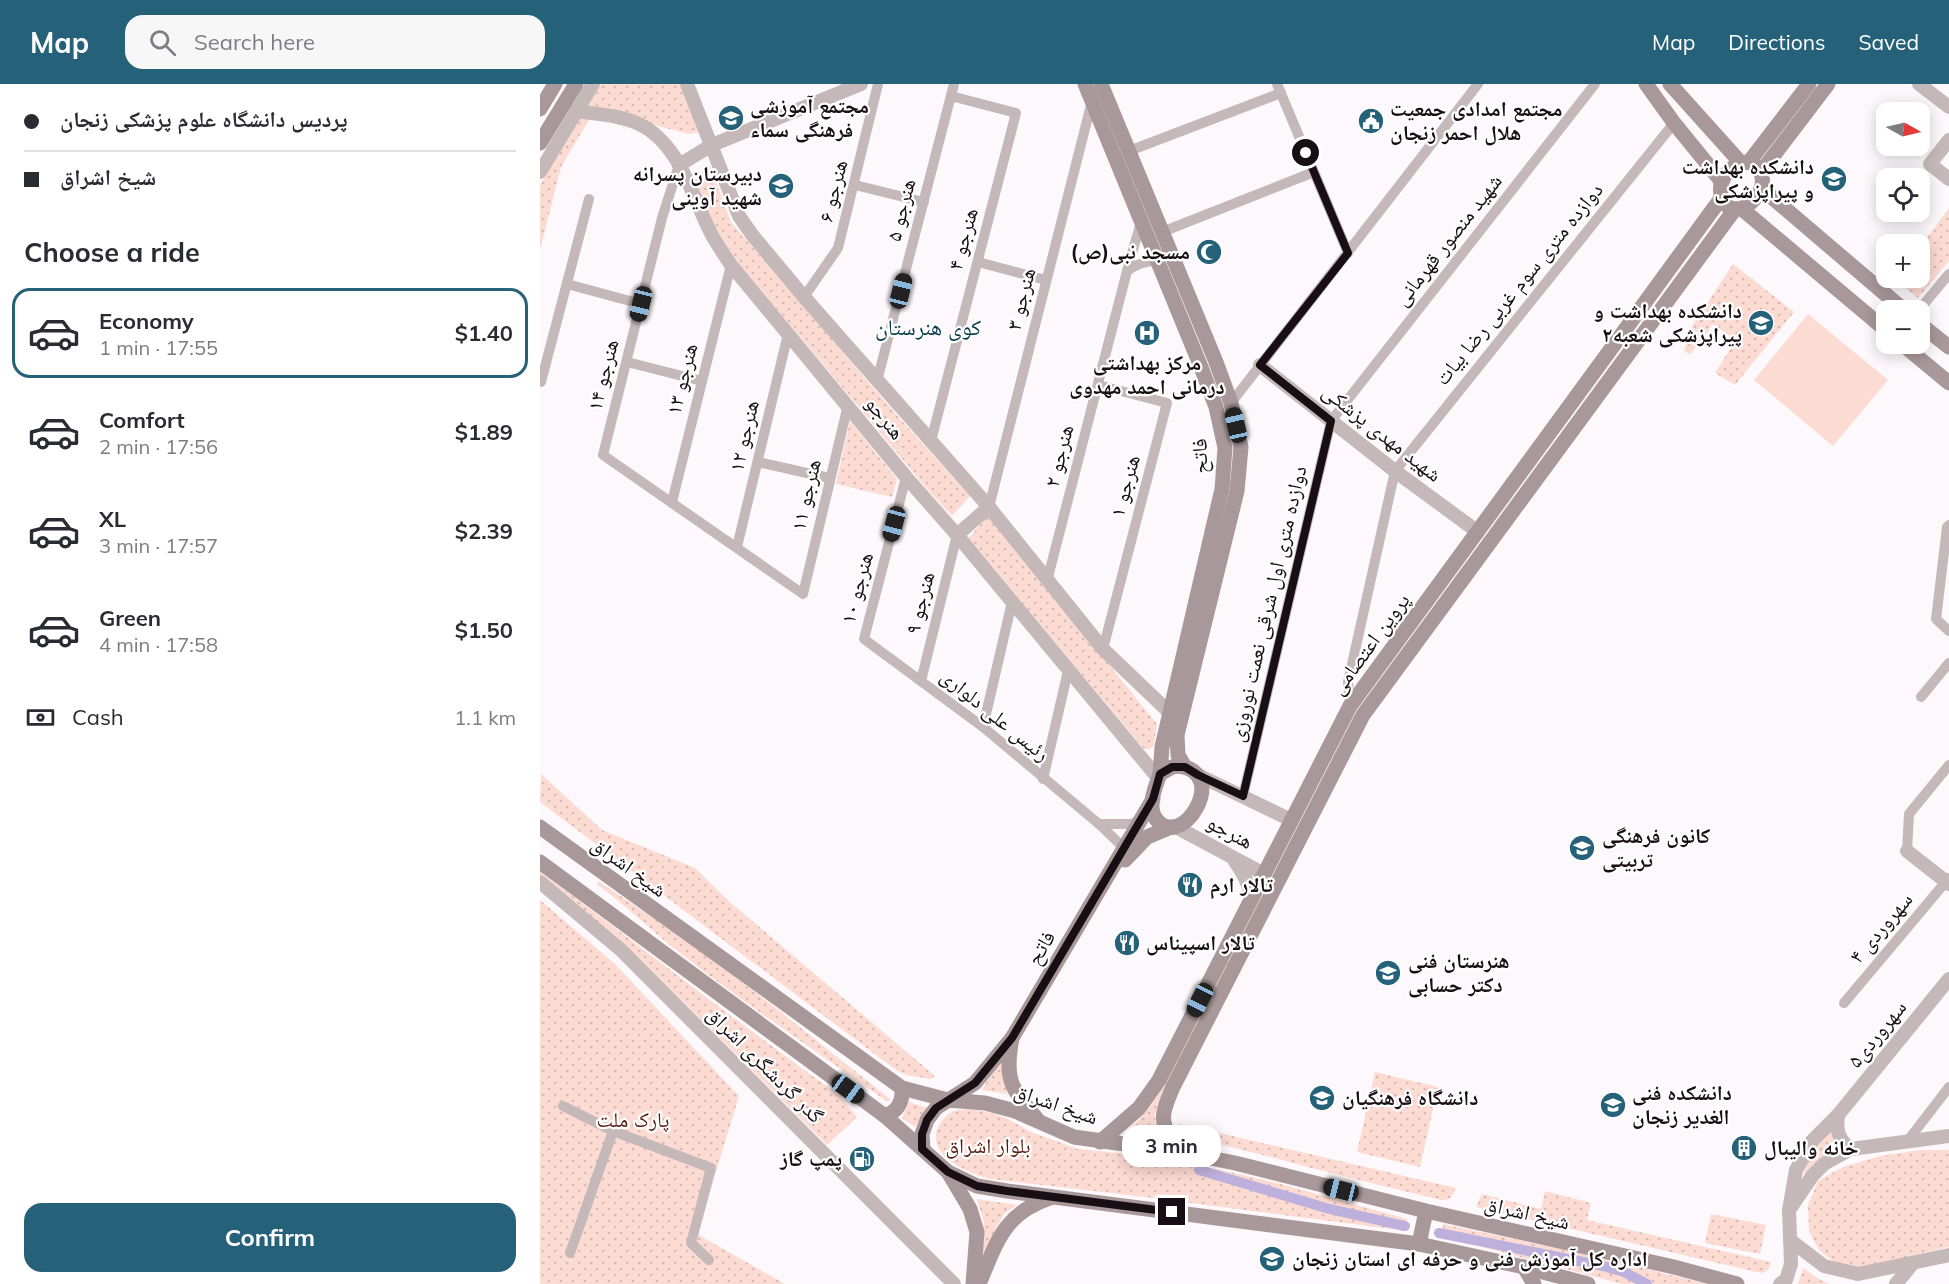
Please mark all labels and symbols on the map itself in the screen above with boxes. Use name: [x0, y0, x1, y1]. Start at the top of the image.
place label: مجتمع آموزشی فرهنگی سماء: [750, 92, 869, 143]
place label: مجتمع امدادی جمعیت هلال احمر زنجان: [1390, 95, 1562, 146]
north arrow: [1876, 102, 1930, 156]
school or university icon: مجتمع آموزشی فرهنگی سماء: [716, 103, 746, 133]
public building icon: مجتمع امدادی جمعیت هلال احمر زنجان: [1356, 106, 1386, 136]
route start: [1292, 139, 1319, 166]
place label: دانشکده بهداشت و پیراپزشکی: [1682, 153, 1814, 204]
street label: هنرجو ۶: [812, 157, 852, 225]
place label: دبیرستان پسرانه شهید آوینی: [633, 160, 762, 211]
school or university icon: دانشکده بهداشت و پیراپزشکی: [1819, 164, 1849, 194]
street label: شهید منصور قهرمانی: [1388, 168, 1508, 311]
school or university icon: دبیرستان پسرانه شهید آوینی: [766, 171, 796, 201]
street label: هنرجو ۵: [880, 176, 920, 244]
street label: دوازده متری سوم غربی رضا بیات: [1429, 177, 1609, 391]
street label: هنرجو ۴: [941, 205, 983, 273]
mosque icon: مسجد نبی(ص): [1194, 237, 1224, 267]
place label: مسجد نبی(ص): [1071, 238, 1190, 265]
street label: هنرجو ۳: [1000, 265, 1040, 333]
car: [888, 271, 914, 311]
car: [628, 284, 654, 324]
place label: دانشکده بهداشت و پیراپزشکى شعبه۲: [1594, 297, 1742, 348]
school or university icon: دانشکده بهداشت و پیراپزشکى شعبه۲: [1746, 308, 1776, 338]
district label: کوی هنرستان: [875, 313, 981, 341]
hospital icon: مرکز بهداشتی درمانی احمد مهدوی: [1132, 318, 1162, 348]
street label: هنرجو ۱۴: [581, 336, 623, 413]
street label: هنرجو ۱۳: [660, 340, 702, 417]
place label: مرکز بهداشتی درمانی احمد مهدوی: [1069, 349, 1225, 400]
street label: شهید مهدی پزشکی: [1317, 378, 1448, 488]
street label: هنرجو: [860, 390, 911, 444]
street label: هنرجو ۱۲: [722, 397, 764, 474]
car: [1223, 405, 1249, 445]
street label: هنرجو ۲: [1038, 422, 1078, 490]
street label: فاتح: [1185, 438, 1214, 474]
street label: هنرجو ۱: [1103, 452, 1145, 520]
street label: هنرجو ۱۱: [784, 456, 826, 533]
street label: دوازده متری اول شرقی نعمت نوروزی: [1223, 463, 1312, 745]
car: [881, 504, 907, 544]
street label: هنرجو ۱۰: [834, 549, 878, 626]
street label: هنرجو ۹: [899, 569, 939, 637]
street label: پروین اعتصامی: [1324, 588, 1416, 700]
street label: رئیس علی دلواری: [935, 662, 1055, 767]
street label: هنرجو: [1203, 808, 1258, 854]
place label: کانون فرهنگی تربیتی: [1602, 822, 1710, 873]
street label: شیخ اشراق: [586, 830, 672, 903]
school or university icon: کانون فرهنگی تربیتی: [1567, 833, 1597, 863]
restaurant icon: تالار ارم: [1175, 870, 1205, 900]
place label: تالار ارم: [1210, 871, 1273, 899]
street label: سهروردی ۴: [1843, 887, 1917, 968]
street label: فاتح: [1020, 926, 1061, 970]
restaurant icon: تالار اسپیناس: [1112, 928, 1142, 958]
place label: تالار اسپیناس: [1146, 929, 1255, 956]
place label: هنرستان فنی دکتر حسابی: [1408, 947, 1510, 998]
school or university icon: هنرستان فنی دکتر حسابی: [1373, 958, 1403, 988]
car: [1184, 980, 1216, 1020]
street label: سهروردی۵: [1841, 994, 1911, 1072]
street label: گدر گردشگری اشراق: [701, 1000, 830, 1129]
car: [828, 1071, 868, 1107]
street label: شیخ اشراق: [1011, 1077, 1102, 1130]
place label: دانشکده فنی الغدیر زنجان: [1632, 1079, 1732, 1129]
school or university icon: دانشگاه فرهنگیان: [1307, 1083, 1337, 1113]
place label: دانشگاه فرهنگیان: [1342, 1084, 1478, 1110]
school or university icon: دانشکده فنی الغدیر زنجان: [1598, 1090, 1628, 1120]
park label: پارک ملت: [596, 1106, 670, 1132]
callout: 3 min: [1122, 1125, 1222, 1167]
park label: بلوار اشراق: [945, 1132, 1031, 1159]
building icon: خانه والیبال: [1729, 1133, 1759, 1163]
place label: خانه والیبال: [1764, 1134, 1859, 1161]
fuel station icon: پمپ گاز: [847, 1144, 877, 1174]
place label: پمپ گاز: [779, 1145, 842, 1171]
car: [1321, 1177, 1361, 1203]
street label: شیخ اشراق: [1482, 1190, 1572, 1235]
route end: [1158, 1198, 1185, 1225]
school or university icon: اداره کل آموزش فنی و حرفه ای استان زنجان: [1257, 1244, 1287, 1274]
place label: اداره کل آموزش فنی و حرفه ای استان زنجان: [1292, 1245, 1648, 1272]

